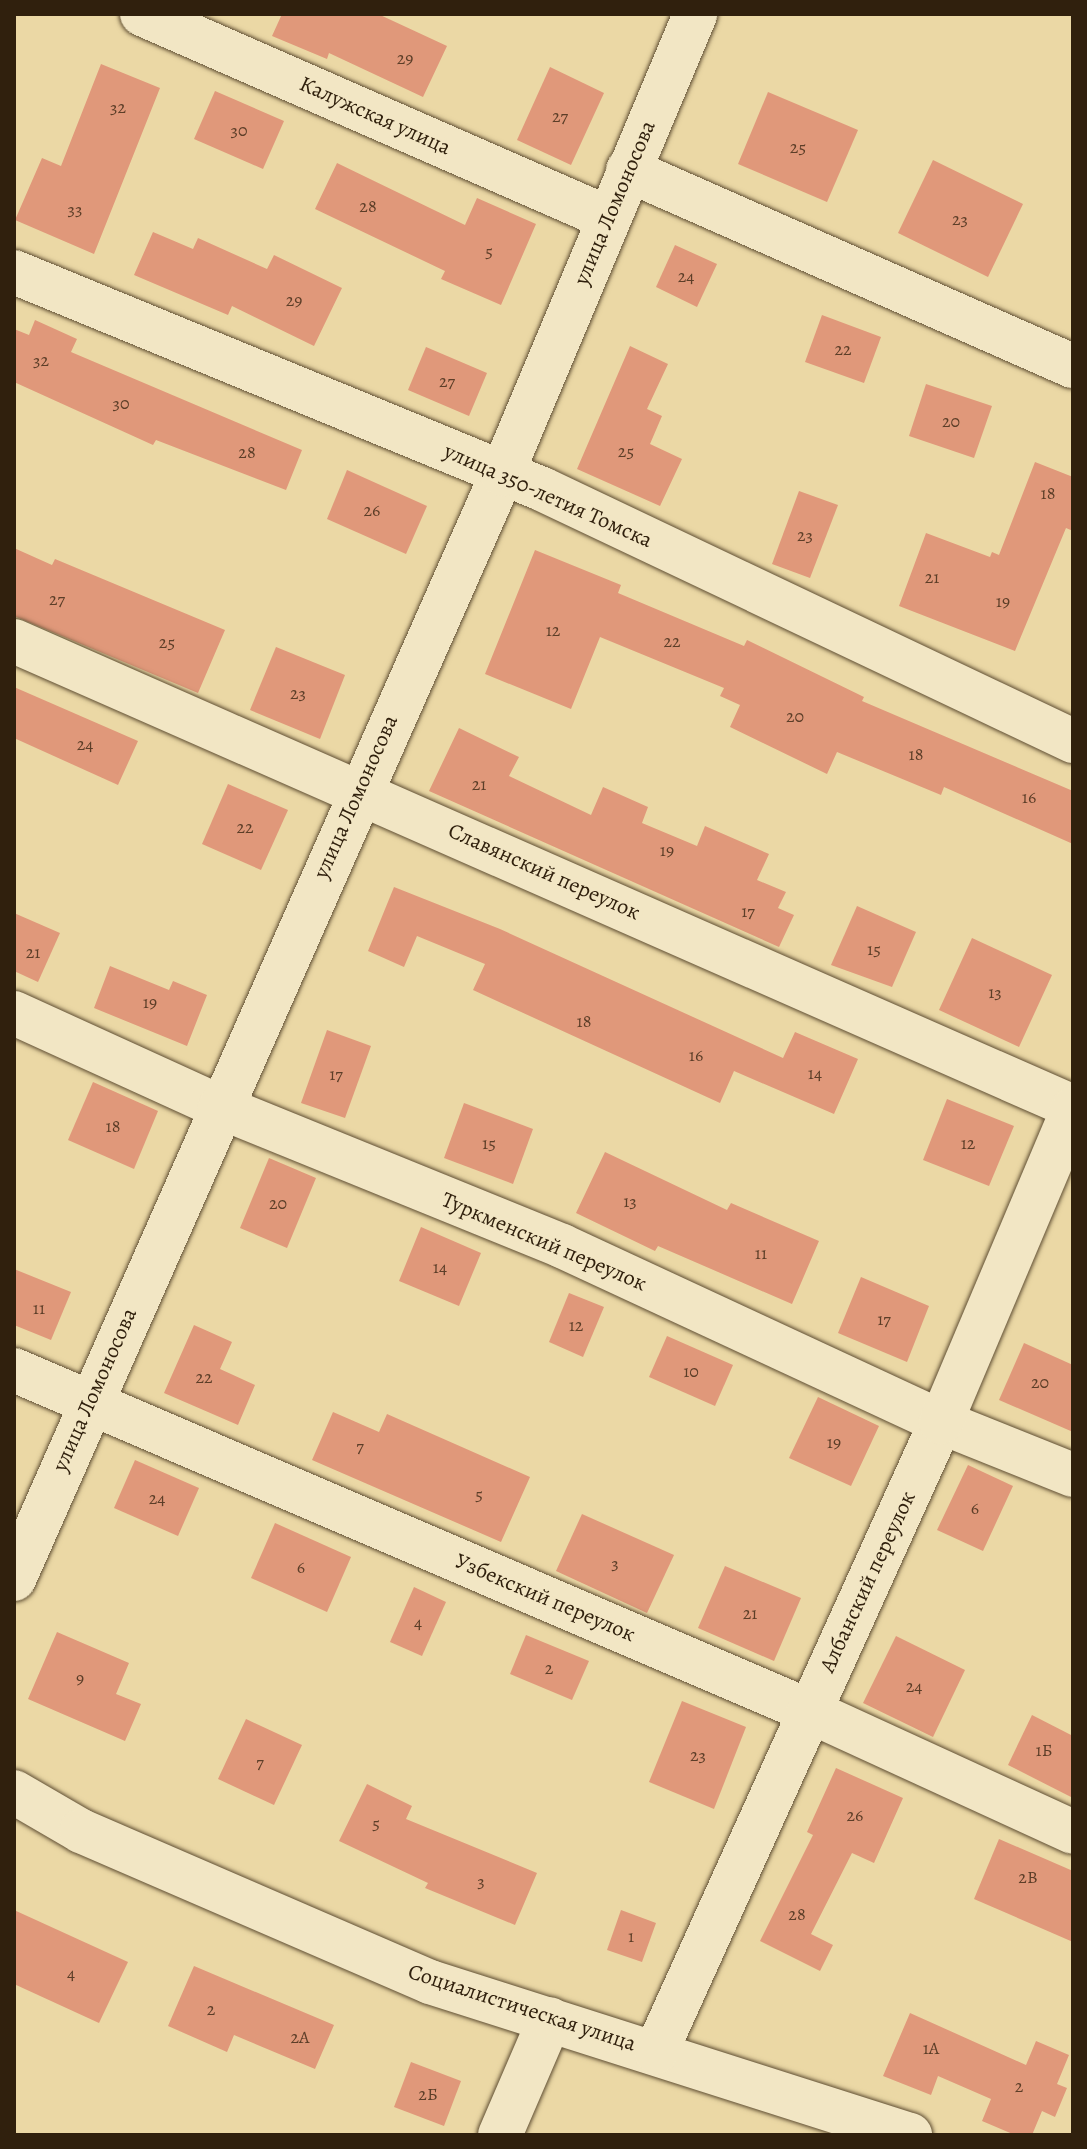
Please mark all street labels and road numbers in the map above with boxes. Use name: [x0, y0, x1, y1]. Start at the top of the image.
street label: Калужская улица: [295, 71, 455, 161]
street label: улица Ломоносова: [568, 117, 662, 289]
street label: улица 350-летия Томска: [440, 438, 656, 554]
street label: улица Ломоносова: [308, 711, 404, 883]
street label: Славянский переулок: [444, 818, 644, 926]
street label: Туркменский переулок: [438, 1187, 650, 1297]
street label: улица Ломоносова: [47, 1304, 143, 1476]
street label: Албанский переулок: [814, 1487, 922, 1677]
street label: Узбекский переулок: [451, 1548, 639, 1648]
street label: Социалистическая улица: [405, 1959, 639, 2057]

